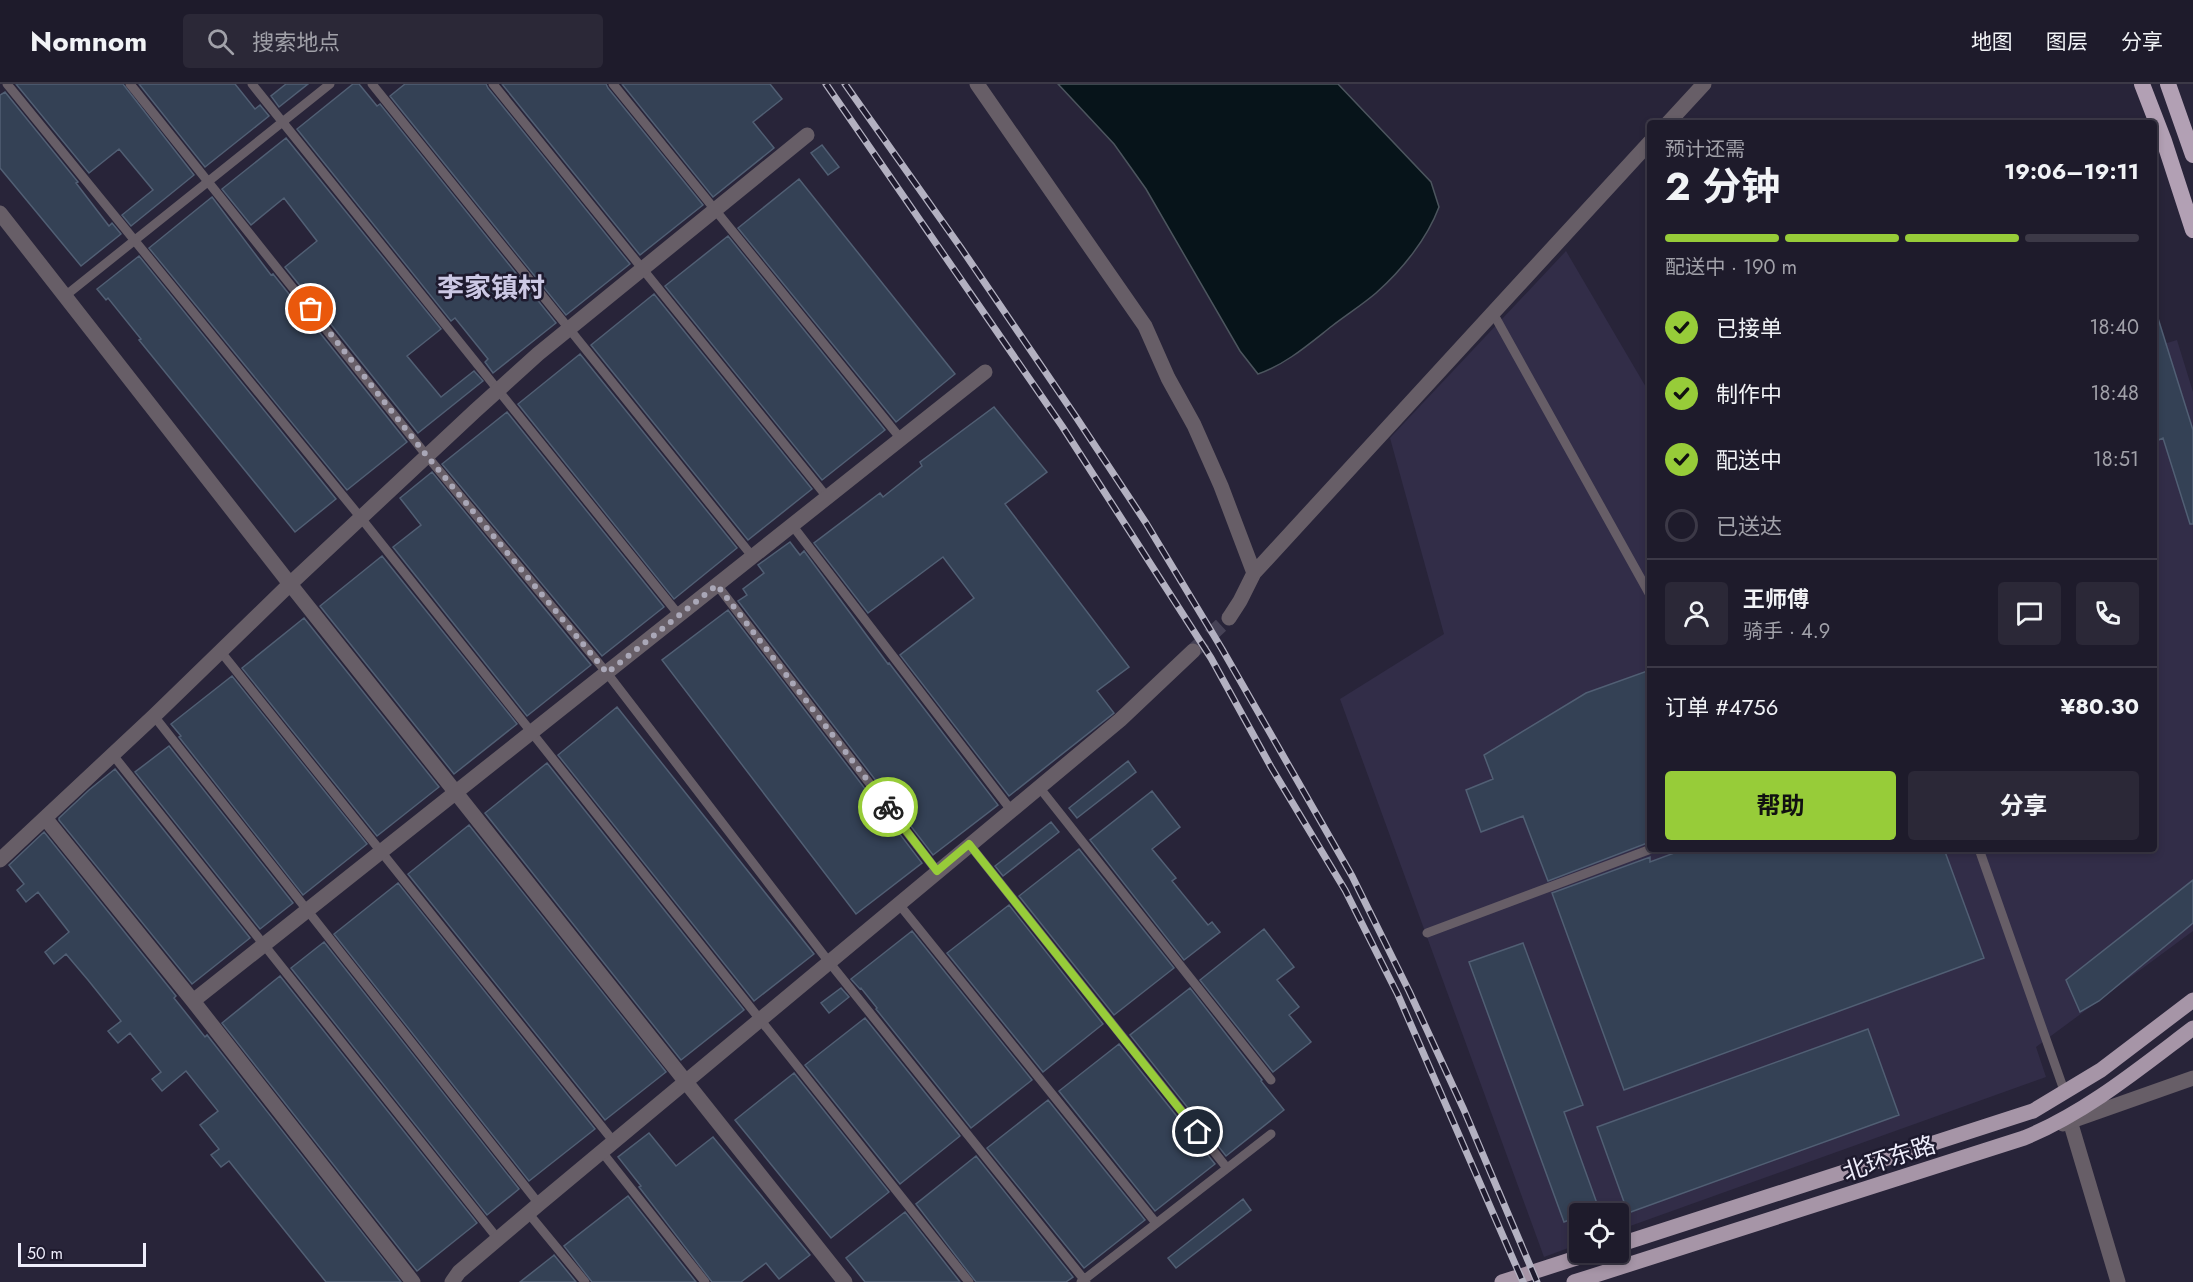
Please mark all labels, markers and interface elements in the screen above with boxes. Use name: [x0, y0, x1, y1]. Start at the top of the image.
search box: [183, 14, 603, 68]
text: Nomnom: [30, 21, 147, 62]
icon: search: [204, 25, 237, 58]
text: 搜索地点: [252, 26, 340, 58]
text: 地图: [1971, 27, 2013, 57]
text: 图层: [2046, 27, 2088, 57]
text: 分享: [2121, 27, 2163, 57]
text: 预计还需: [1665, 135, 1745, 164]
text: 19:06–19:11: [2004, 155, 2139, 187]
text: 2 分钟: [1665, 158, 1780, 215]
text: 配送中 · 190 m: [1665, 253, 1797, 282]
district label: 李家镇村: [437, 268, 545, 307]
pin: [285, 283, 336, 334]
icon: bag: [294, 292, 327, 325]
icon: check: [1665, 311, 1698, 344]
text: 已接单: [1716, 312, 1782, 344]
text: 18:40: [2089, 313, 2139, 342]
icon: check: [1665, 377, 1698, 410]
text: 制作中: [1716, 378, 1782, 410]
text: 18:48: [2091, 379, 2139, 408]
icon: check: [1665, 443, 1698, 476]
text: 配送中: [1716, 444, 1782, 476]
text: 18:51: [2093, 445, 2139, 474]
text: 已送达: [1716, 510, 1782, 542]
button: person: [1665, 582, 1728, 645]
button: chat: [1998, 582, 2061, 645]
button: phone: [2076, 582, 2139, 645]
text: 王师傅: [1743, 583, 1809, 615]
text: 骑手 · 4.9: [1743, 617, 1830, 646]
text: ¥80.30: [2061, 690, 2139, 722]
text: 订单 #4756: [1665, 691, 1778, 723]
button: 帮助: [1665, 771, 1896, 840]
button: 分享: [1908, 771, 2139, 840]
courier: [858, 777, 918, 837]
icon: bike: [872, 791, 905, 824]
pin: [1172, 1106, 1223, 1157]
icon: home: [1181, 1115, 1214, 1148]
street label: 北环东路: [1838, 1127, 1940, 1189]
map controls: [1569, 1203, 1629, 1263]
button: locate: [1569, 1203, 1629, 1263]
scale bar: [18, 1240, 146, 1268]
text: 50 m: [27, 1242, 63, 1265]

